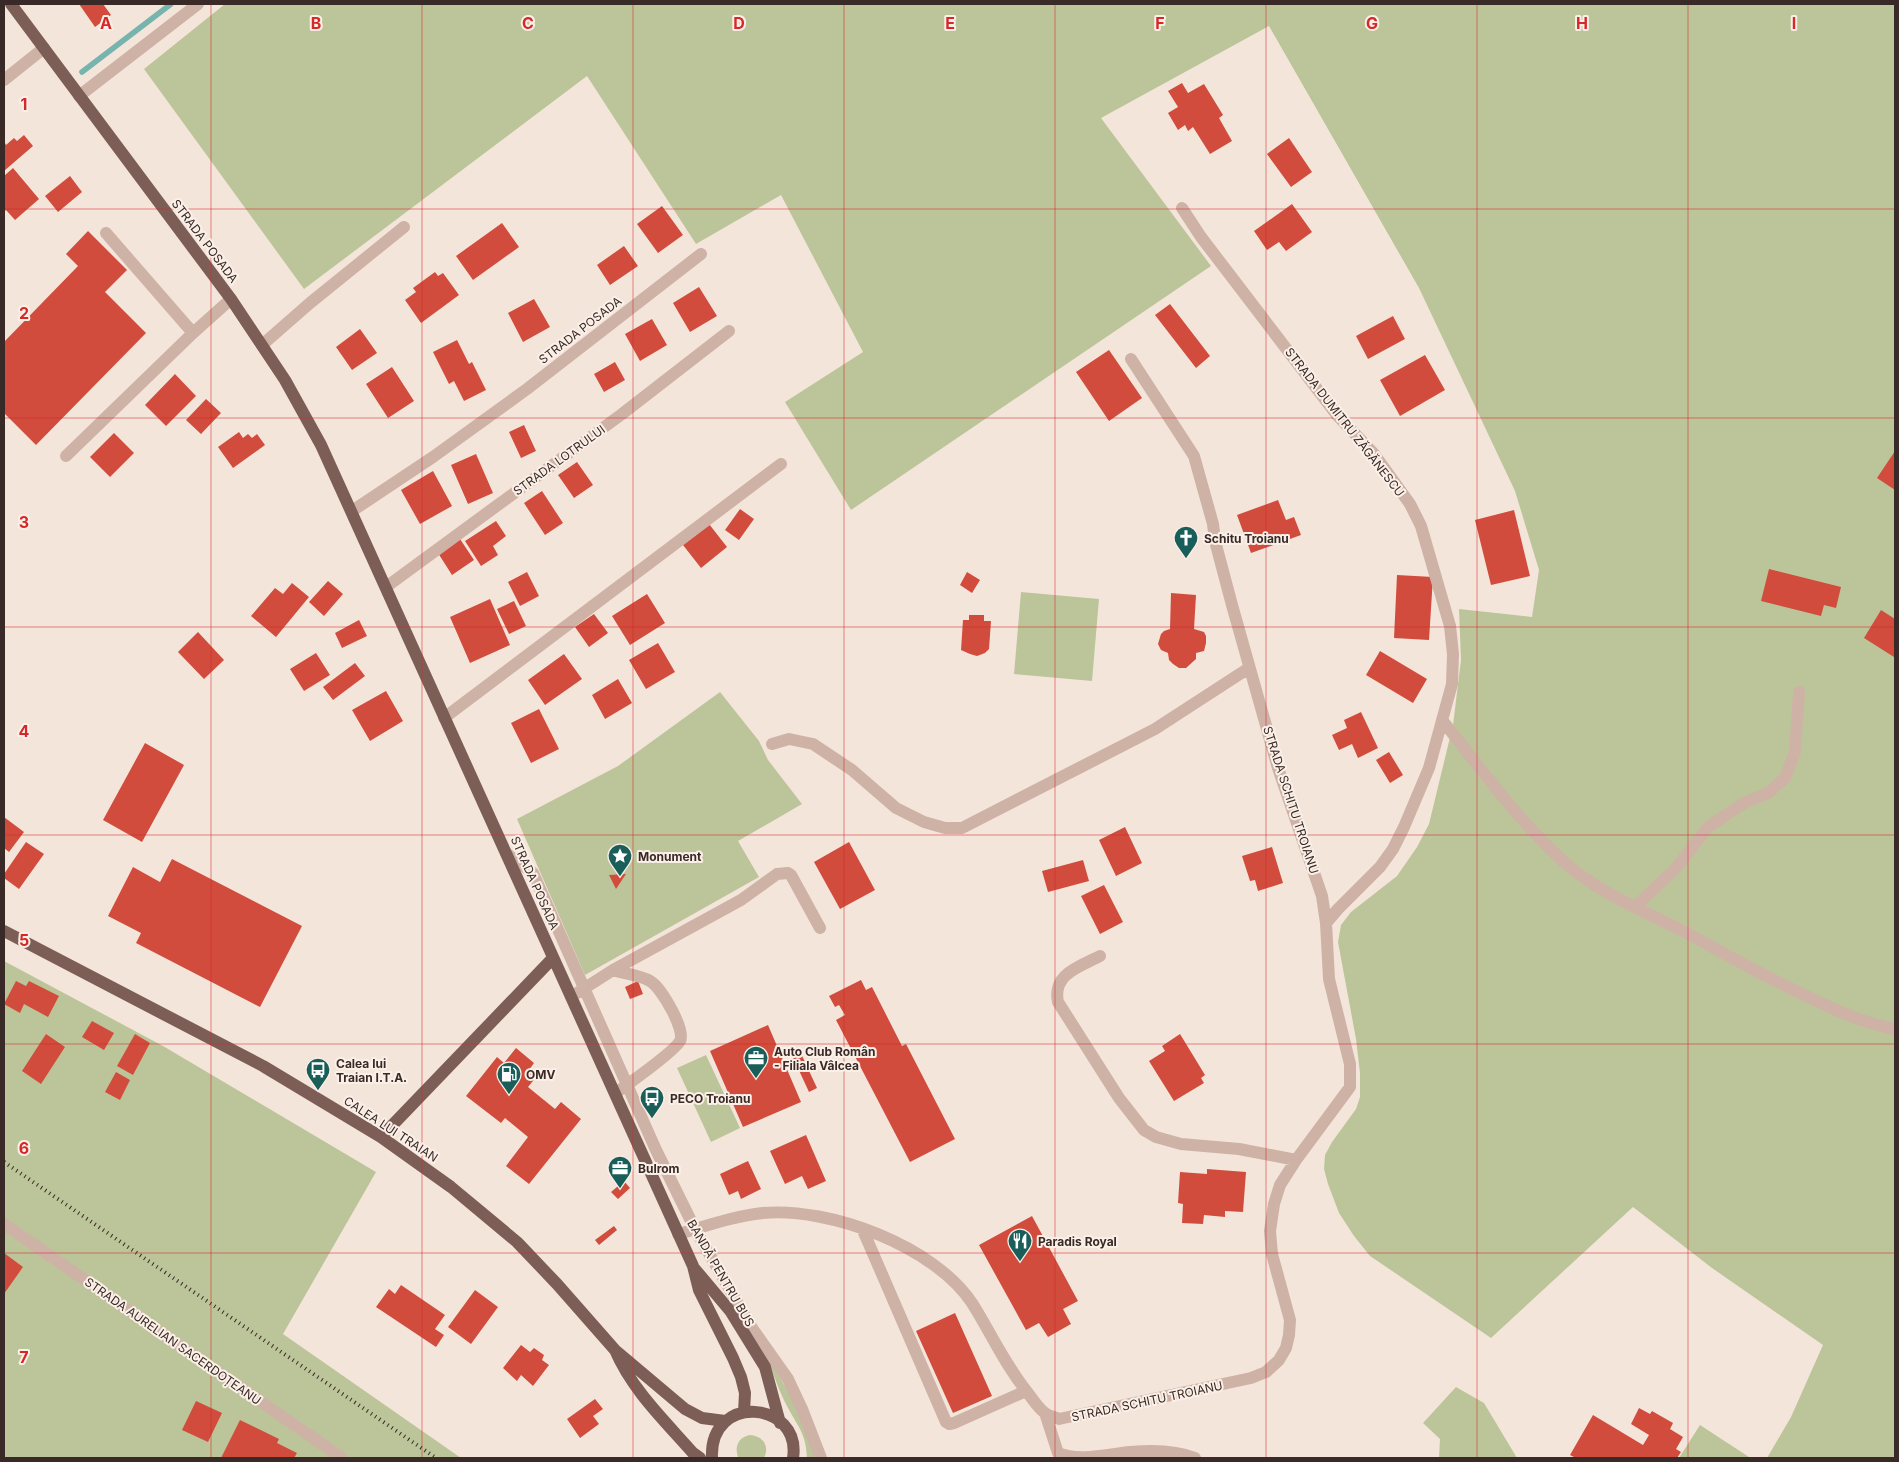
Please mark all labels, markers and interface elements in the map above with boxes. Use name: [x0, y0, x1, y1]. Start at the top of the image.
text: A: [100, 13, 112, 33]
text: B: [311, 13, 321, 33]
text: C: [522, 13, 534, 33]
text: D: [733, 13, 745, 33]
text: E: [945, 13, 955, 33]
text: F: [1155, 13, 1165, 33]
text: G: [1366, 13, 1378, 33]
text: H: [1576, 13, 1588, 33]
text: I: [1792, 13, 1796, 33]
text: 1: [21, 94, 27, 114]
street label: STRADA POSADA: [169, 196, 241, 286]
street label: STRADA POSADA: [536, 293, 624, 367]
text: 2: [19, 303, 29, 323]
street label: STRADA DUMITRU ZĂGĂNESCU: [1282, 345, 1408, 499]
street label: STRADA LOTRULUI: [510, 422, 608, 498]
text: 3: [19, 512, 29, 532]
church icon: Schitu Troianu: [1173, 525, 1199, 559]
place label: Schitu Troianu: [1204, 531, 1289, 546]
text: 4: [19, 721, 30, 741]
street label: STRADA SCHITU TROIANU: [1260, 724, 1322, 876]
street label: STRADA POSADA: [508, 834, 562, 932]
place icon: Monument: [607, 843, 633, 877]
place label: Monument: [638, 849, 702, 864]
text: 5: [19, 930, 29, 950]
place label: Auto Club Român - Filiala Vâlcea: [774, 1044, 875, 1073]
office icon: Auto Club Român - Filiala Vâlcea: [743, 1045, 769, 1079]
place label: Calea lui Traian I.T.A.: [336, 1056, 407, 1085]
bus stop icon: Calea lui Traian I.T.A.: [305, 1057, 331, 1091]
fuel station icon: OMV: [496, 1061, 522, 1095]
place label: OMV: [526, 1067, 555, 1082]
bus stop icon: PECO Troianu: [639, 1085, 665, 1119]
place label: PECO Troianu: [670, 1091, 750, 1106]
street label: CALEA LUI TRAIAN: [341, 1093, 441, 1165]
text: 6: [19, 1138, 29, 1158]
office icon: Bulrom: [607, 1155, 633, 1189]
place label: Bulrom: [638, 1161, 680, 1176]
street label: BANDĂ PENTRU BUS: [684, 1217, 758, 1330]
restaurant icon: Paradis Royal: [1007, 1228, 1033, 1262]
place label: Paradis Royal: [1038, 1234, 1117, 1249]
street label: STRADA AURELIAN SACERDOȚEANU: [82, 1274, 264, 1408]
text: 7: [19, 1347, 29, 1367]
street label: STRADA SCHITU TROIANU: [1070, 1378, 1224, 1424]

